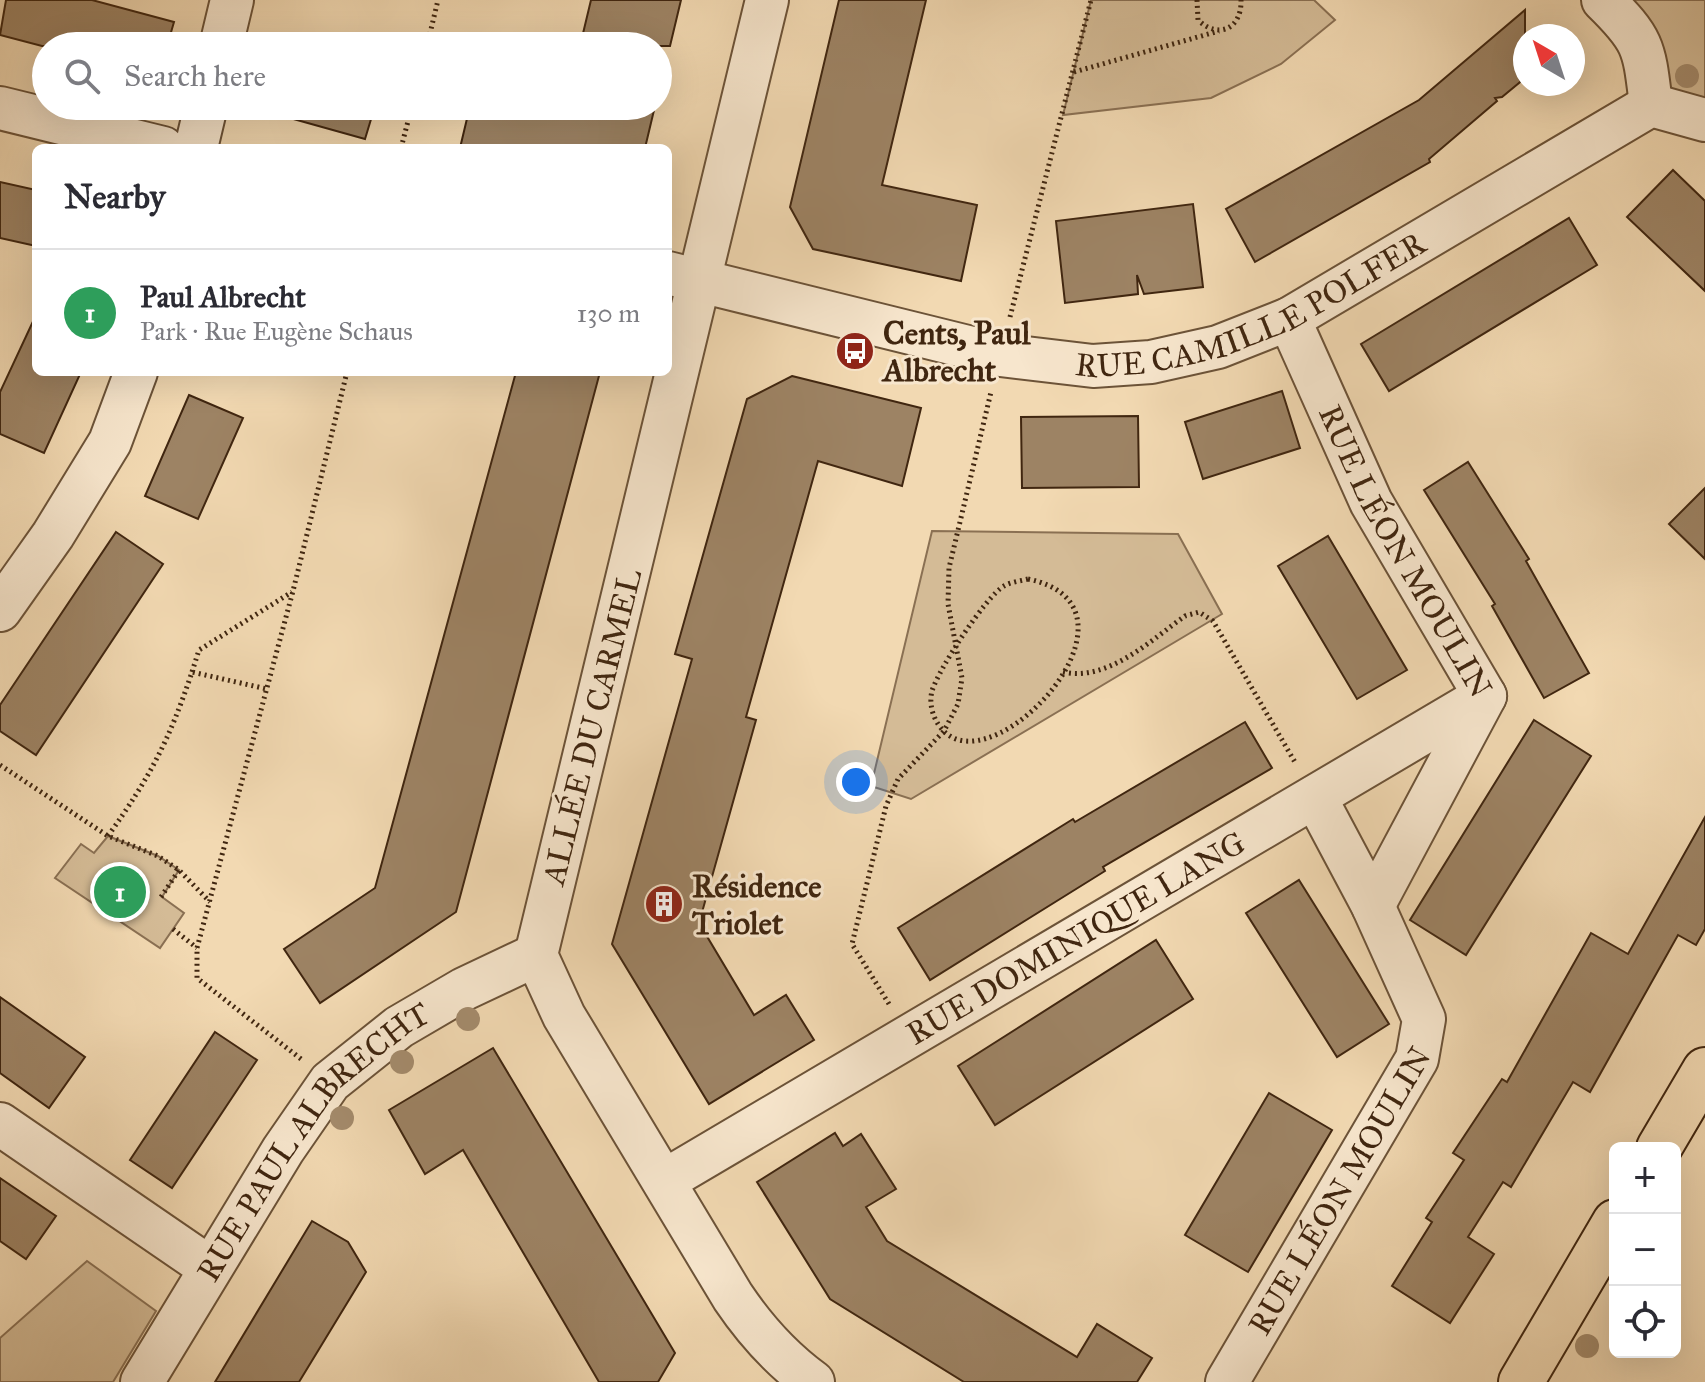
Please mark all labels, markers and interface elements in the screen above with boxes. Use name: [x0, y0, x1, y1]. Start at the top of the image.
north arrow: [1513, 24, 1585, 96]
search box: [32, 32, 672, 120]
icon: search: [60, 54, 104, 98]
text: Search here: [124, 58, 266, 94]
text: Nearby: [64, 176, 166, 217]
street label: RUE CAMILLE POLFER: [1073, 222, 1434, 386]
text: Paul Albrecht: [140, 279, 306, 315]
text: 1: [85, 297, 95, 329]
text: 130 m: [577, 297, 640, 329]
place label: Cents, Paul Albrecht: [881, 314, 1032, 390]
text: Park · Rue Eugène Schaus: [140, 315, 413, 347]
bus stop icon: Cents, Paul Albrecht: [834, 330, 876, 372]
street label: RUE LÉON MOULIN: [1311, 399, 1501, 704]
street label: ALLÉE DU CARMEL: [532, 564, 650, 891]
your location: [836, 762, 876, 802]
street label: RUE DOMINIQUE LANG: [899, 823, 1252, 1053]
pin: 1: [94, 862, 146, 922]
place label: Résidence Triolet: [692, 867, 822, 943]
building icon: Résidence Triolet: [643, 883, 685, 925]
street label: RUE PAUL ALBRECHT: [188, 994, 437, 1288]
street label: RUE LÉON MOULIN: [1240, 1040, 1439, 1342]
map controls: [1609, 1142, 1681, 1358]
button: +: [1609, 1142, 1681, 1214]
button: −: [1609, 1214, 1681, 1286]
button: locate: [1609, 1286, 1681, 1358]

